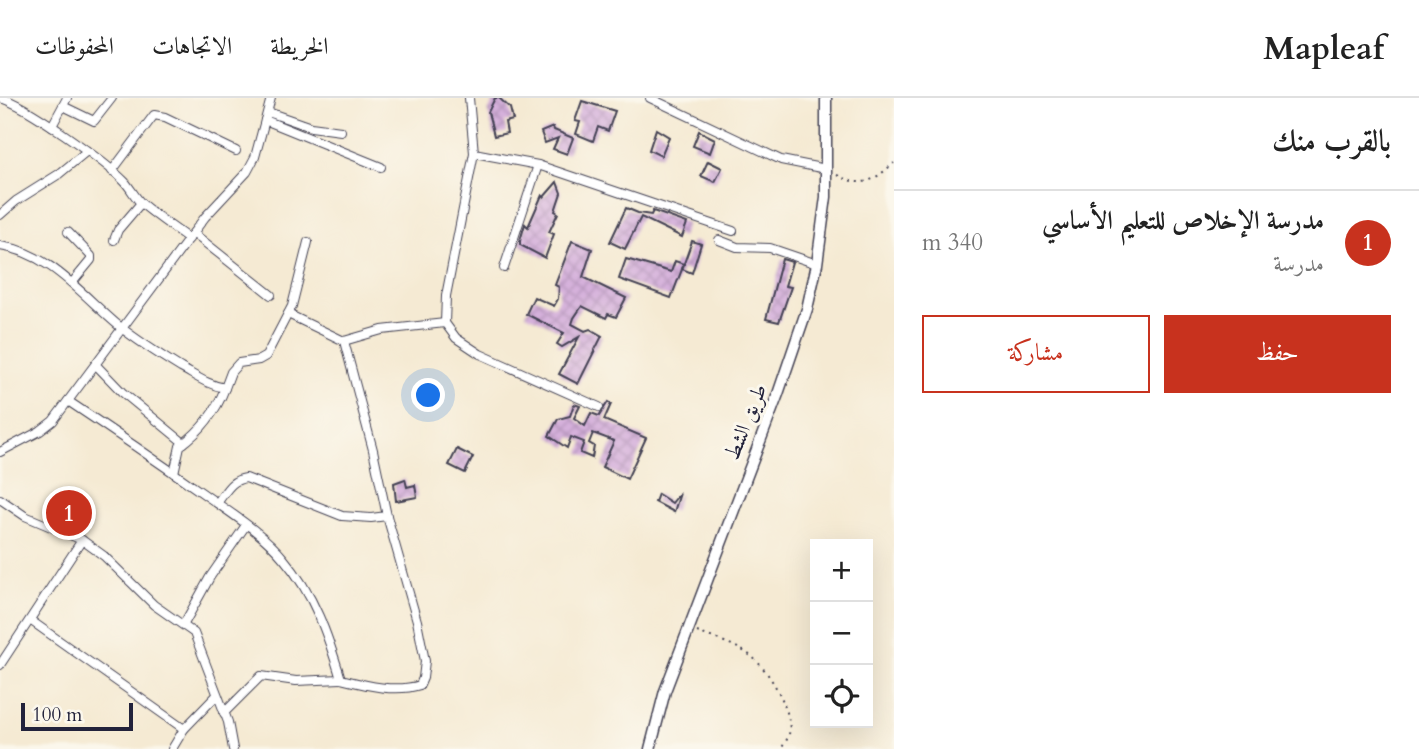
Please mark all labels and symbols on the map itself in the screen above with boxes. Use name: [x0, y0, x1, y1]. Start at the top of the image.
your location: [411, 378, 445, 412]
street label: طريق الشط: [718, 379, 774, 465]
pin: 1: [46, 487, 92, 539]
scale bar: [21, 700, 133, 732]

